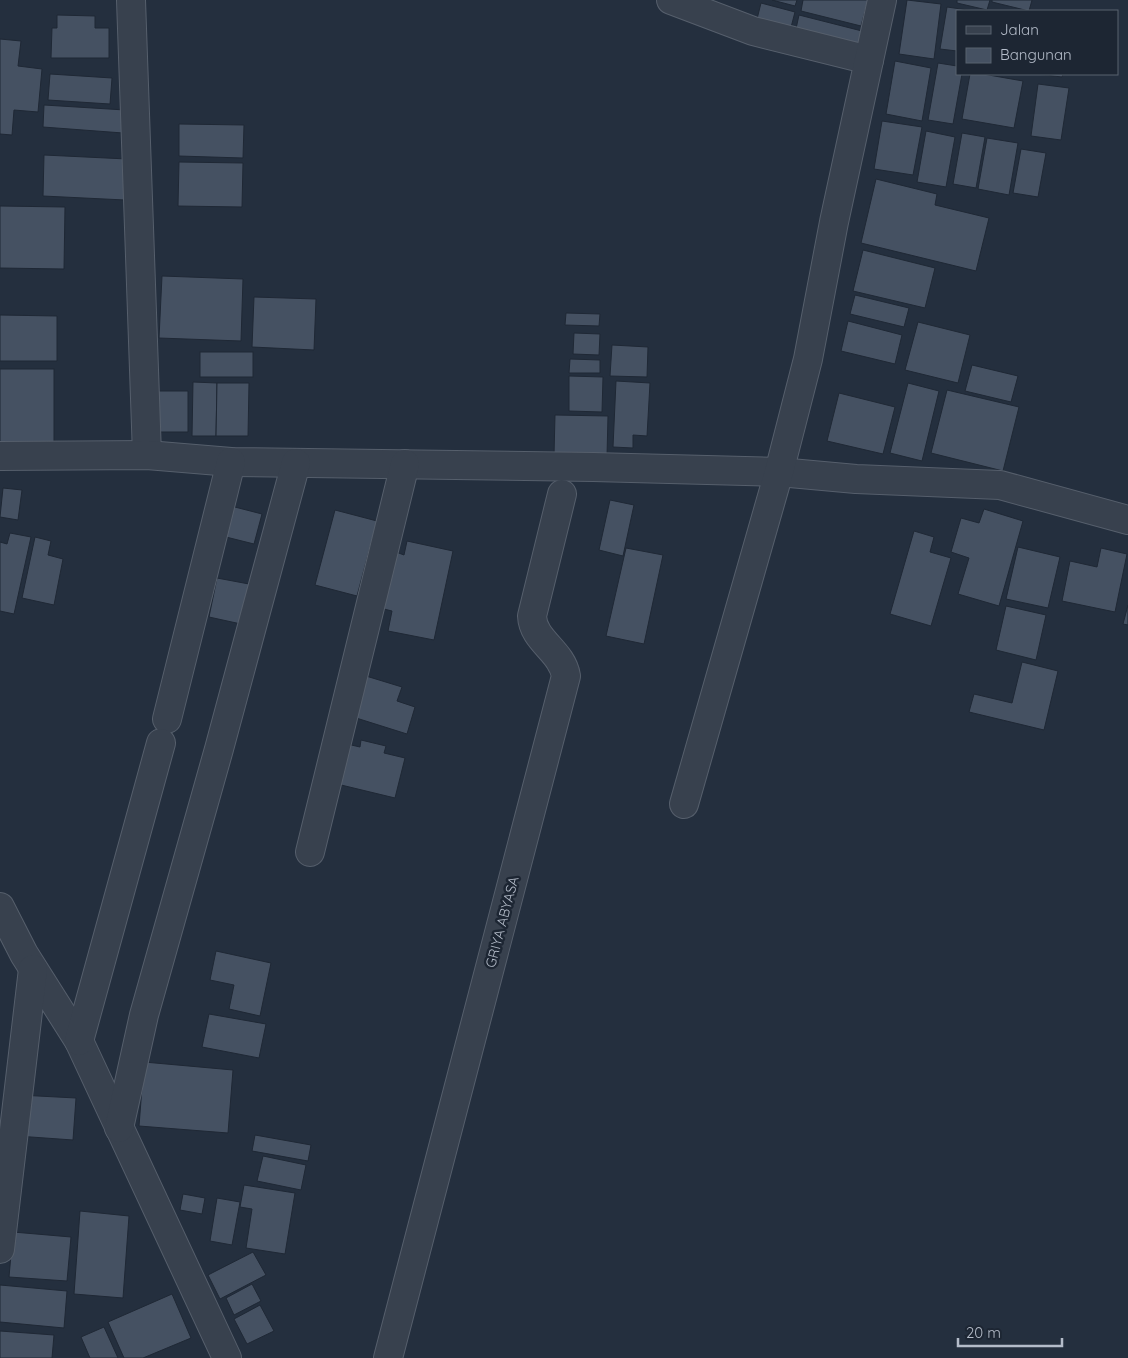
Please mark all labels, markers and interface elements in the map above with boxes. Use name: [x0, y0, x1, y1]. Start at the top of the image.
legend: [956, 10, 1118, 75]
text: Jalan: [1000, 20, 1039, 39]
text: Bangunan: [1000, 45, 1072, 64]
street label: GRIYA ABYASA: [481, 874, 523, 970]
scale bar: [958, 1316, 1062, 1348]
text: 20 m: [966, 1323, 1001, 1342]

